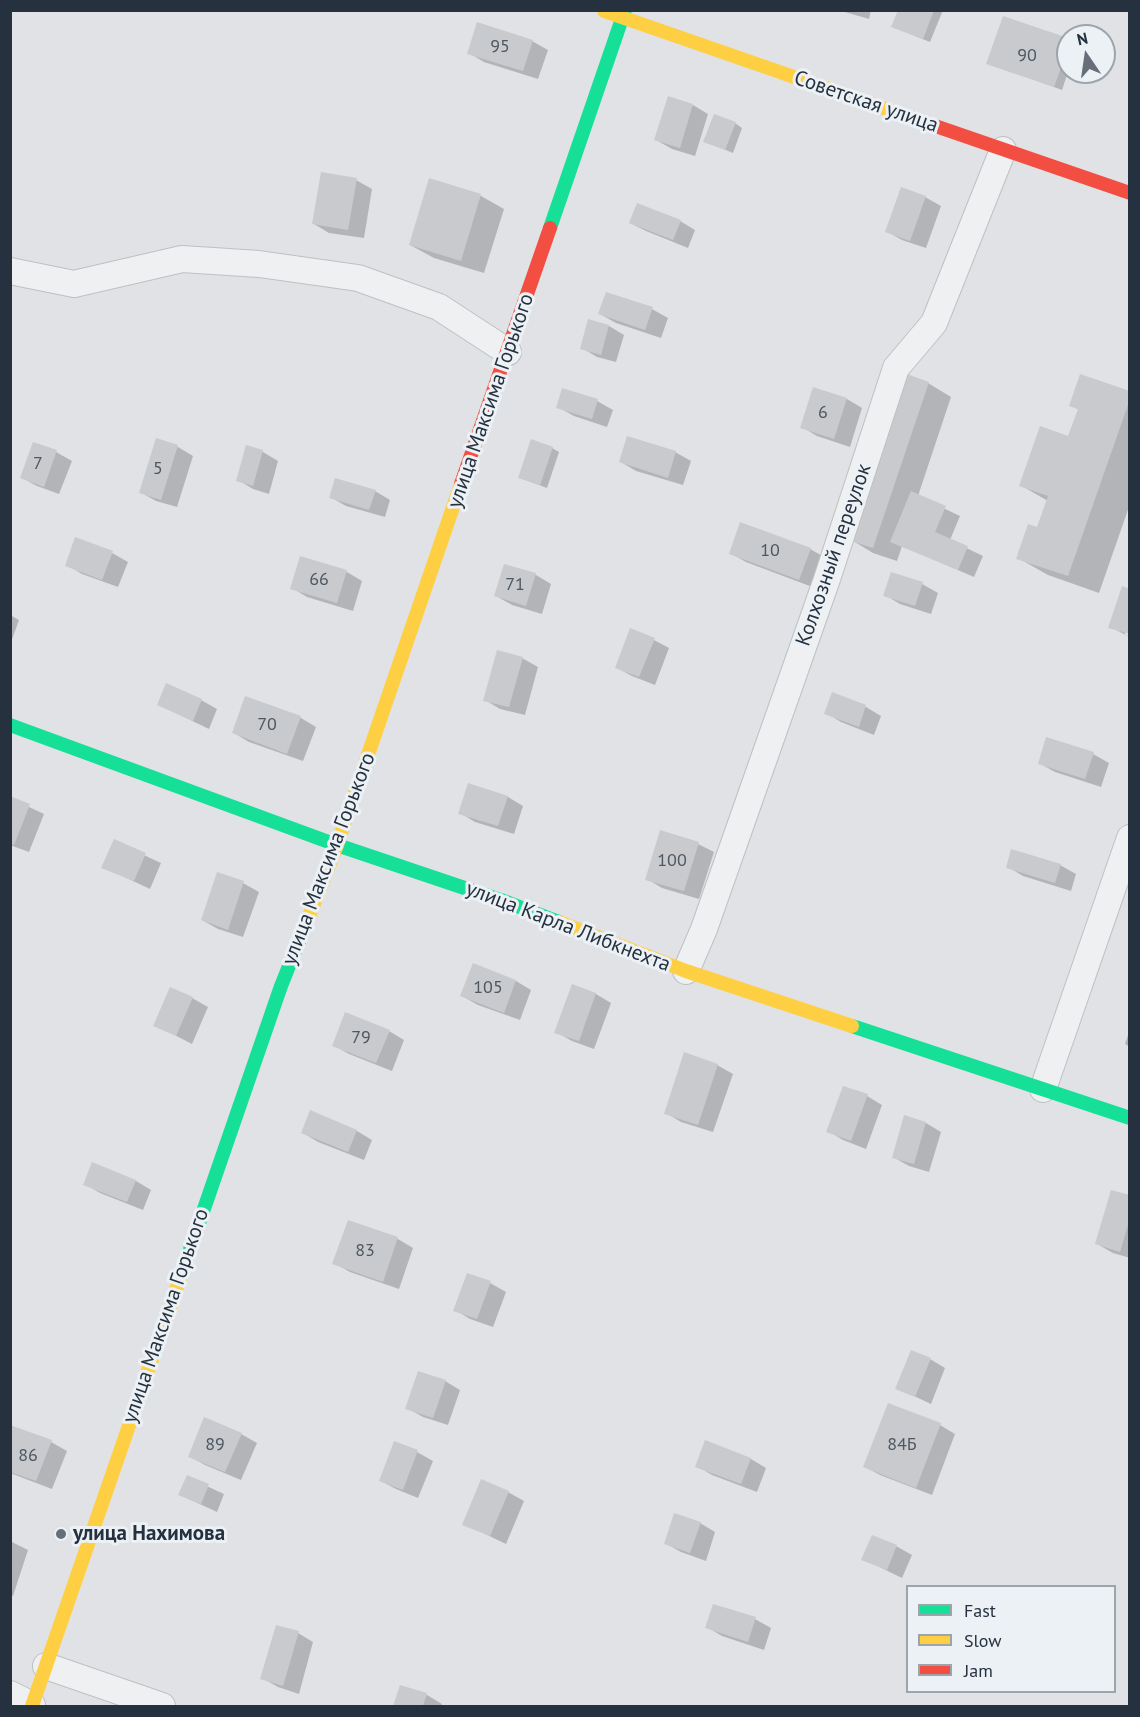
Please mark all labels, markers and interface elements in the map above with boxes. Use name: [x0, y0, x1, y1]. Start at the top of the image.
north arrow: [1056, 24, 1116, 84]
text: N: [1075, 27, 1090, 49]
house number: 95: [490, 36, 510, 58]
house number: 90: [1017, 45, 1037, 67]
street label: Советская улица: [791, 66, 941, 138]
street label: улица Максима Горького: [442, 290, 540, 512]
house number: 6: [818, 402, 828, 424]
house number: 7: [33, 453, 43, 475]
house number: 5: [153, 458, 163, 480]
street label: Колхозный переулок: [791, 461, 877, 649]
house number: 10: [760, 540, 780, 562]
house number: 66: [309, 569, 329, 591]
house number: 71: [505, 574, 525, 596]
house number: 70: [257, 714, 277, 736]
street label: улица Максима Горького: [277, 749, 381, 969]
house number: 100: [657, 850, 687, 872]
street label: улица Карла Либкнехта: [462, 876, 674, 978]
house number: 105: [473, 977, 503, 999]
house number: 79: [351, 1027, 371, 1049]
street label: улица Максима Горького: [117, 1205, 215, 1427]
house number: 83: [355, 1240, 375, 1262]
house number: 89: [205, 1434, 225, 1456]
house number: 84Б: [887, 1434, 917, 1456]
house number: 86: [18, 1445, 38, 1467]
place label: улица Нахимова: [73, 1521, 225, 1547]
marker: улица Нахимова: [54, 1527, 68, 1541]
legend: [906, 1585, 1116, 1693]
text: Fast: [964, 1599, 996, 1622]
text: Slow: [964, 1629, 1002, 1652]
text: Jam: [964, 1659, 993, 1682]

